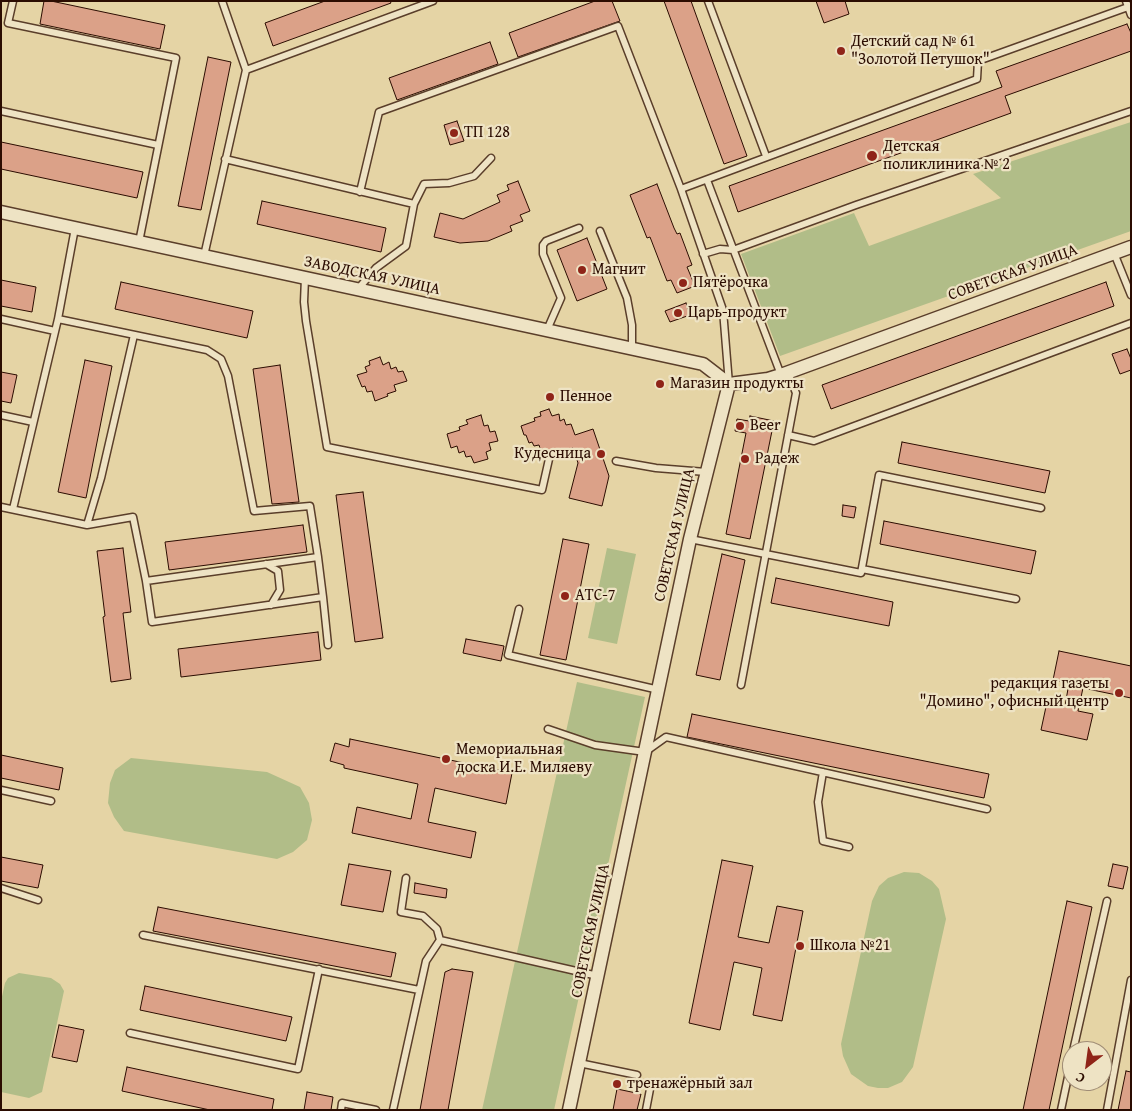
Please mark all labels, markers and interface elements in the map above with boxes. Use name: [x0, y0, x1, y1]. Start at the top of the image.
place label: Детский сад № 61 "Золотой Петушок": [851, 32, 990, 70]
marker: Детский сад № 61 "Золотой Петушок": [835, 45, 847, 57]
place label: ТП 128: [464, 123, 510, 143]
marker: ТП 128: [448, 127, 460, 139]
place label: Детская поликлиника № 2: [883, 137, 1010, 175]
marker: Детская поликлиника № 2: [865, 149, 879, 163]
street label: СОВЕТСКАЯ УЛИЦА: [946, 241, 1080, 305]
street label: ЗАВОДСКАЯ УЛИЦА: [302, 252, 442, 300]
place label: Магнит: [592, 260, 645, 280]
marker: Магнит: [576, 264, 588, 276]
place label: Пятёрочка: [693, 273, 768, 293]
marker: Пятёрочка: [677, 277, 689, 289]
place label: Царь-продукт: [688, 303, 786, 323]
marker: Царь-продукт: [672, 307, 684, 319]
place label: Магазин продукты: [670, 374, 804, 394]
marker: Магазин продукты: [654, 378, 666, 390]
place label: Пенное: [560, 387, 612, 407]
marker: Пенное: [544, 391, 556, 403]
place label: Beer: [750, 416, 781, 436]
marker: Beer: [734, 420, 746, 432]
place label: Кудесница: [514, 444, 591, 464]
marker: Кудесница: [595, 448, 607, 460]
place label: Радеж: [755, 449, 799, 469]
marker: Радеж: [739, 453, 751, 465]
street label: СОВЕТСКАЯ УЛИЦА: [650, 466, 700, 604]
place label: АТС-7: [575, 586, 616, 606]
marker: АТС-7: [559, 590, 571, 602]
place label: редакция газеты "Домино", офисный центр: [919, 674, 1109, 712]
marker: редакция газеты "Домино", офисный центр: [1113, 687, 1125, 699]
place label: Мемориальная доска И.Е. Миляеву: [456, 740, 592, 778]
marker: Мемориальная доска И.Е. Миляеву: [440, 753, 452, 765]
street label: СОВЕТСКАЯ УЛИЦА: [567, 862, 615, 1000]
place label: Школа №21: [810, 936, 890, 956]
marker: Школа №21: [794, 940, 806, 952]
north arrow: [1062, 1041, 1112, 1091]
text: С: [1072, 1067, 1088, 1089]
place label: тренажёрный зал: [627, 1074, 753, 1094]
marker: тренажёрный зал: [611, 1078, 623, 1090]

